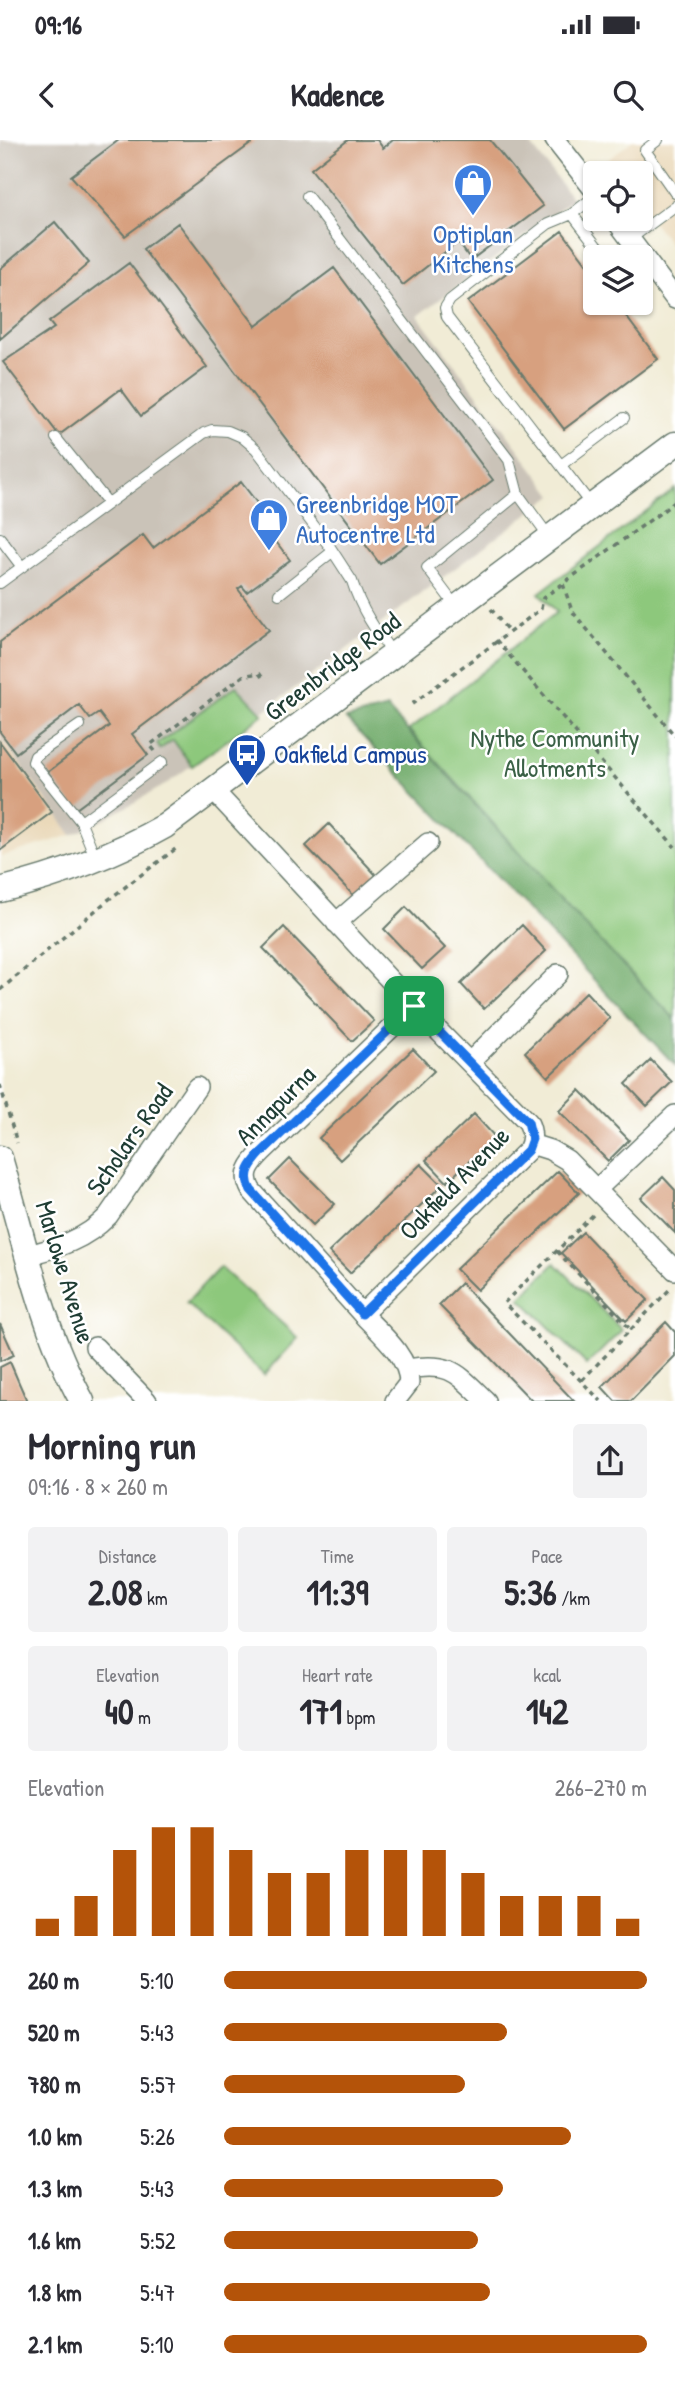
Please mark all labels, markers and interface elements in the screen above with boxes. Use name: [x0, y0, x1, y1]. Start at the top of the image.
text: 09:16: [35, 7, 82, 42]
text: Kadence: [290, 73, 385, 116]
icon: back: [28, 76, 66, 114]
icon: search: [609, 76, 647, 114]
map controls: [583, 161, 653, 315]
button: locate: [583, 161, 653, 231]
shop icon: Optiplan Kitchens: [452, 162, 494, 217]
place label: Optiplan Kitchens: [432, 216, 514, 281]
button: layers: [583, 245, 653, 315]
place label: Greenbridge MOT Autocentre Ltd: [296, 486, 458, 551]
shop icon: Greenbridge MOT Autocentre Ltd: [248, 497, 290, 552]
street label: Greenbridge Road: [257, 603, 407, 729]
park label: Nythe Community Allotments: [470, 720, 640, 785]
bus stop icon: Oakfield Campus: [226, 732, 268, 787]
place label: Oakfield Campus: [274, 736, 427, 771]
pin: [384, 976, 444, 1036]
icon: arrive: [395, 987, 433, 1025]
street label: Annapurna: [227, 1057, 323, 1153]
street label: Scholars Road: [78, 1076, 180, 1202]
street label: Oakfield Avenue: [391, 1119, 517, 1247]
street label: Marlowe Avenue: [28, 1196, 104, 1348]
text: Morning run: [28, 1419, 196, 1471]
button: share: [573, 1424, 647, 1498]
text: 09:16 · 8 × 260 m: [28, 1471, 168, 1502]
text: Distance: [99, 1543, 157, 1569]
text: Time: [321, 1543, 354, 1569]
text: Pace: [531, 1543, 563, 1569]
text: 2.08: [88, 1569, 143, 1616]
text: 11:39: [306, 1569, 369, 1616]
text: 5:36: [504, 1569, 557, 1616]
text: km: [143, 1585, 168, 1611]
text: /km: [557, 1585, 590, 1611]
text: Elevation: [96, 1662, 159, 1688]
text: Heart rate: [302, 1662, 373, 1688]
text: kcal: [533, 1662, 561, 1688]
text: 40: [105, 1688, 134, 1735]
text: 171: [299, 1688, 342, 1735]
text: 142: [526, 1688, 568, 1735]
text: m: [134, 1704, 151, 1730]
text: bpm: [342, 1704, 376, 1730]
text: Elevation: [28, 1772, 104, 1803]
text: 266–270 m: [555, 1772, 647, 1803]
text: 260 m: [28, 1965, 79, 1996]
text: 5:10: [140, 1965, 174, 1996]
text: 520 m: [28, 2017, 80, 2048]
text: 5:43: [140, 2017, 174, 2048]
text: 780 m: [28, 2069, 81, 2100]
text: 5:57: [140, 2069, 176, 2100]
text: 1.0 km: [28, 2121, 82, 2152]
text: 5:26: [140, 2121, 175, 2152]
text: 1.3 km: [28, 2173, 82, 2204]
text: 5:43: [140, 2173, 174, 2204]
text: 1.6 km: [28, 2225, 81, 2256]
text: 5:52: [140, 2225, 176, 2256]
text: 1.8 km: [28, 2277, 82, 2308]
text: 5:47: [140, 2277, 175, 2308]
text: 2.1 km: [28, 2329, 83, 2360]
text: 5:10: [140, 2329, 174, 2360]

